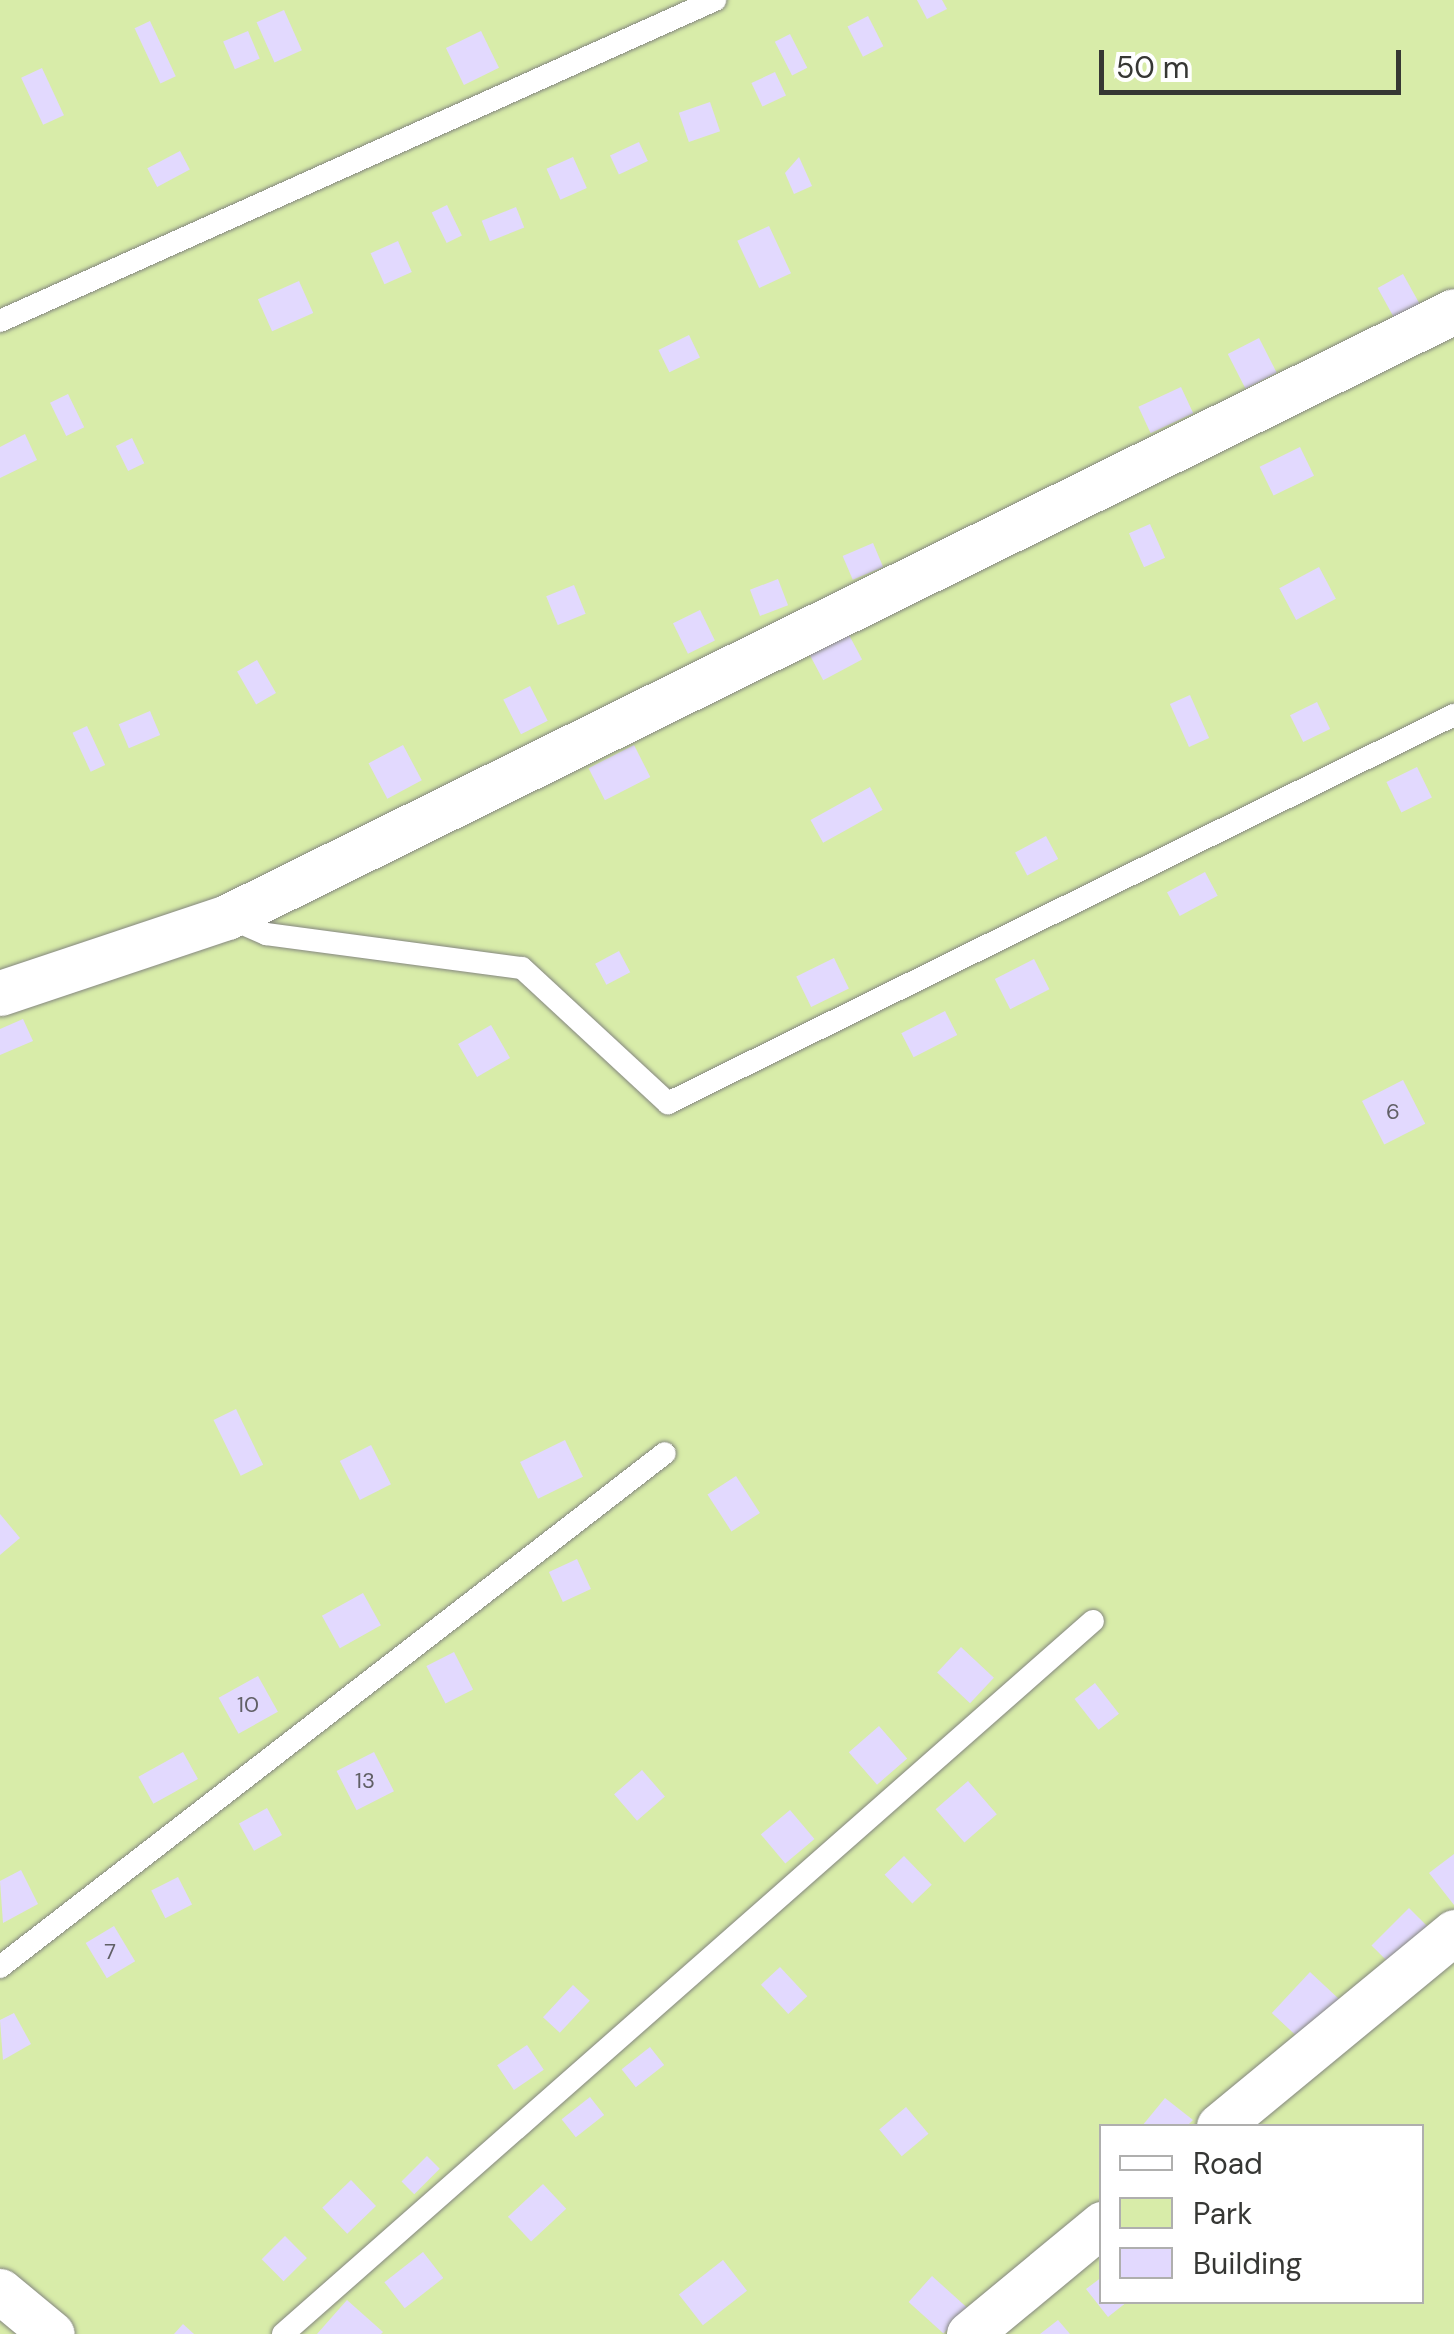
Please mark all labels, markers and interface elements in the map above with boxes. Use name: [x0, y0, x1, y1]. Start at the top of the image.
scale bar: [1104, 30, 1406, 92]
text: 50 m: [1116, 48, 1190, 87]
house number: 6: [1386, 1099, 1400, 1125]
house number: 10: [237, 1692, 259, 1718]
house number: 13: [355, 1768, 375, 1794]
house number: 7: [104, 1939, 116, 1965]
legend: [1099, 2124, 1424, 2304]
text: Road: [1193, 2144, 1263, 2183]
text: Park: [1193, 2194, 1252, 2233]
text: Building: [1193, 2244, 1302, 2283]

